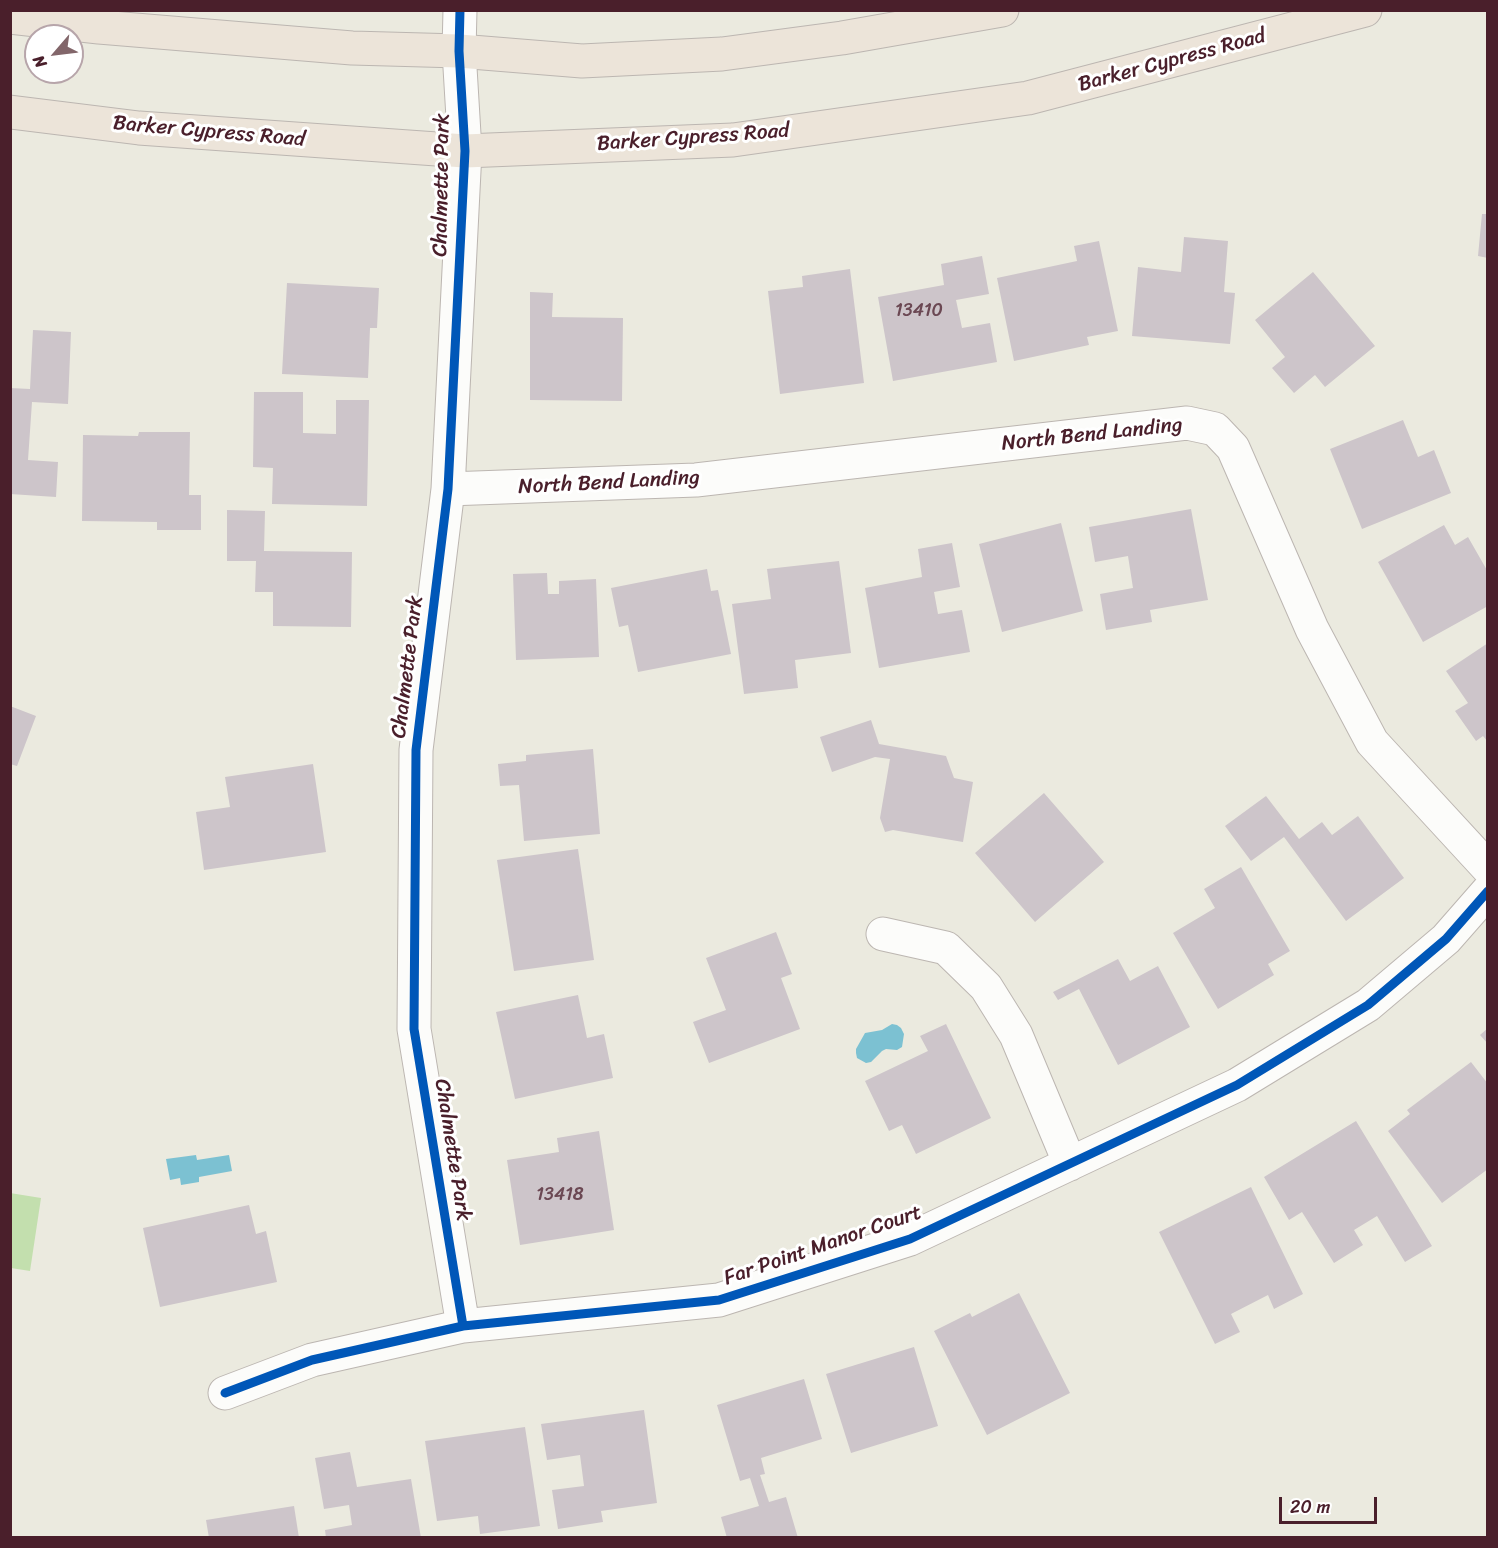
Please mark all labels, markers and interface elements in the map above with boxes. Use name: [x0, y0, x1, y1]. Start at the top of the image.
north arrow: [24, 24, 84, 84]
street label: Barker Cypress Road: [1076, 24, 1268, 98]
text: N: [24, 50, 55, 73]
street label: Barker Cypress Road: [112, 111, 306, 153]
street label: Chalmette Park: [428, 113, 456, 257]
street label: Barker Cypress Road: [596, 119, 790, 157]
house number: 13410: [895, 300, 943, 322]
street label: North Bend Landing: [1000, 413, 1184, 457]
street label: North Bend Landing: [518, 466, 700, 500]
street label: Chalmette Park: [387, 594, 429, 740]
street label: Chalmette Park: [428, 1077, 476, 1223]
house number: 13418: [536, 1184, 584, 1206]
street label: Far Point Manor Court: [721, 1200, 925, 1292]
scale bar: [1282, 1485, 1380, 1523]
text: 20 m: [1290, 1491, 1330, 1523]

